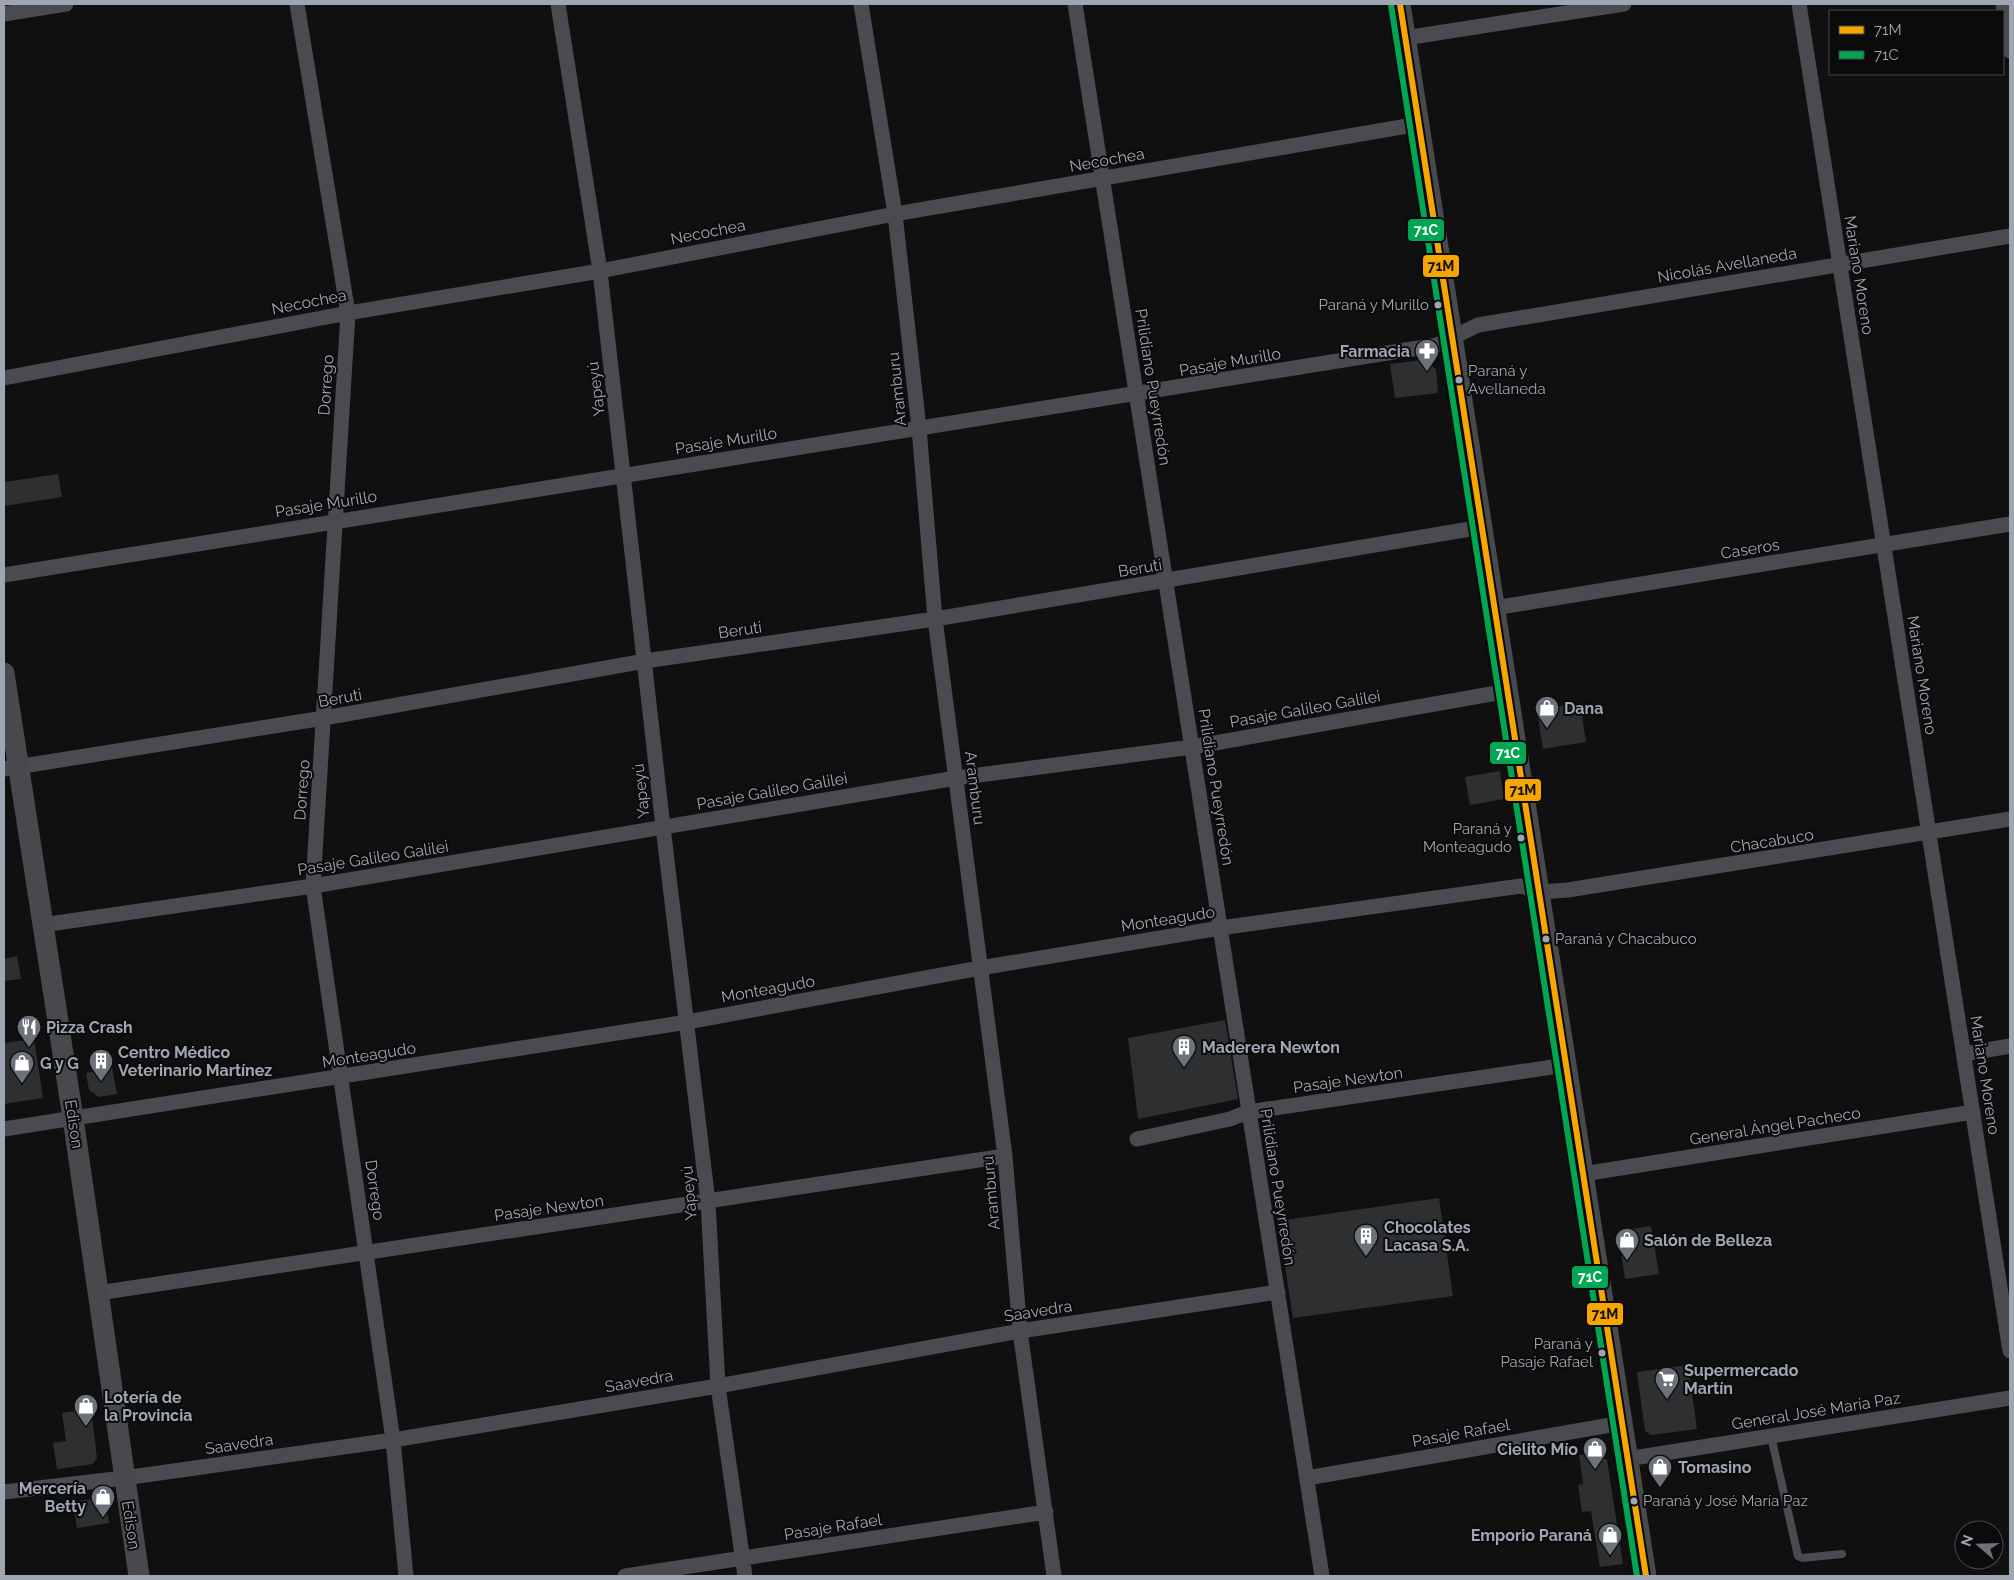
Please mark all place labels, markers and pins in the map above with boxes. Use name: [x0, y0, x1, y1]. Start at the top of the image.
place label: Paraná y Murillo: [1319, 296, 1429, 314]
marker: Paraná y Murillo: [1433, 300, 1443, 310]
pharmacy icon: Farmacia: [1414, 338, 1440, 372]
place label: Farmacia: [1340, 342, 1410, 361]
place label: Paraná y Avellaneda: [1468, 362, 1546, 398]
marker: Paraná y Avellaneda: [1454, 375, 1464, 385]
shop icon: Dana: [1534, 695, 1560, 729]
place label: Dana: [1564, 699, 1603, 718]
place label: Paraná y Monteagudo: [1423, 820, 1512, 856]
marker: Paraná y Monteagudo: [1516, 833, 1526, 843]
place label: Paraná y Chacabuco: [1555, 930, 1697, 948]
marker: Paraná y Chacabuco: [1541, 934, 1551, 944]
restaurant icon: Pizza Crash: [16, 1014, 42, 1048]
place label: Pizza Crash: [46, 1018, 133, 1037]
building icon: Maderera Newton: [1171, 1034, 1197, 1068]
place label: Maderera Newton: [1202, 1038, 1340, 1057]
place label: Centro Médico Veterinario Martínez: [118, 1043, 272, 1080]
building icon: Centro Médico Veterinario Martínez: [88, 1048, 114, 1082]
shop icon: G y G: [9, 1050, 35, 1084]
place label: G y G: [40, 1054, 79, 1073]
place label: Chocolates Lacasa S.A.: [1384, 1218, 1471, 1255]
building icon: Chocolates Lacasa S.A.: [1353, 1223, 1379, 1257]
shop icon: Salón de Belleza: [1614, 1227, 1640, 1261]
place label: Salón de Belleza: [1644, 1231, 1772, 1250]
place label: Paraná y Pasaje Rafael: [1500, 1335, 1594, 1371]
marker: Paraná y Pasaje Rafael: [1597, 1348, 1607, 1358]
place label: Supermercado Martín: [1684, 1361, 1799, 1398]
supermarket icon: Supermercado Martín: [1654, 1366, 1680, 1400]
place label: Lotería de la Provincia: [104, 1388, 192, 1425]
shop icon: Lotería de la Provincia: [73, 1393, 99, 1427]
shop icon: Cielito Mío: [1582, 1436, 1608, 1470]
place label: Cielito Mío: [1497, 1440, 1578, 1459]
shop icon: Tomasino: [1647, 1454, 1673, 1488]
place label: Tomasino: [1678, 1458, 1752, 1477]
place label: Mercería Betty: [19, 1479, 86, 1516]
shop icon: Mercería Betty: [90, 1484, 116, 1518]
place label: Paraná y José María Paz: [1643, 1492, 1808, 1510]
marker: Paraná y José María Paz: [1629, 1496, 1639, 1506]
shop icon: Emporio Paraná: [1597, 1522, 1623, 1556]
place label: Emporio Paraná: [1471, 1526, 1592, 1545]

